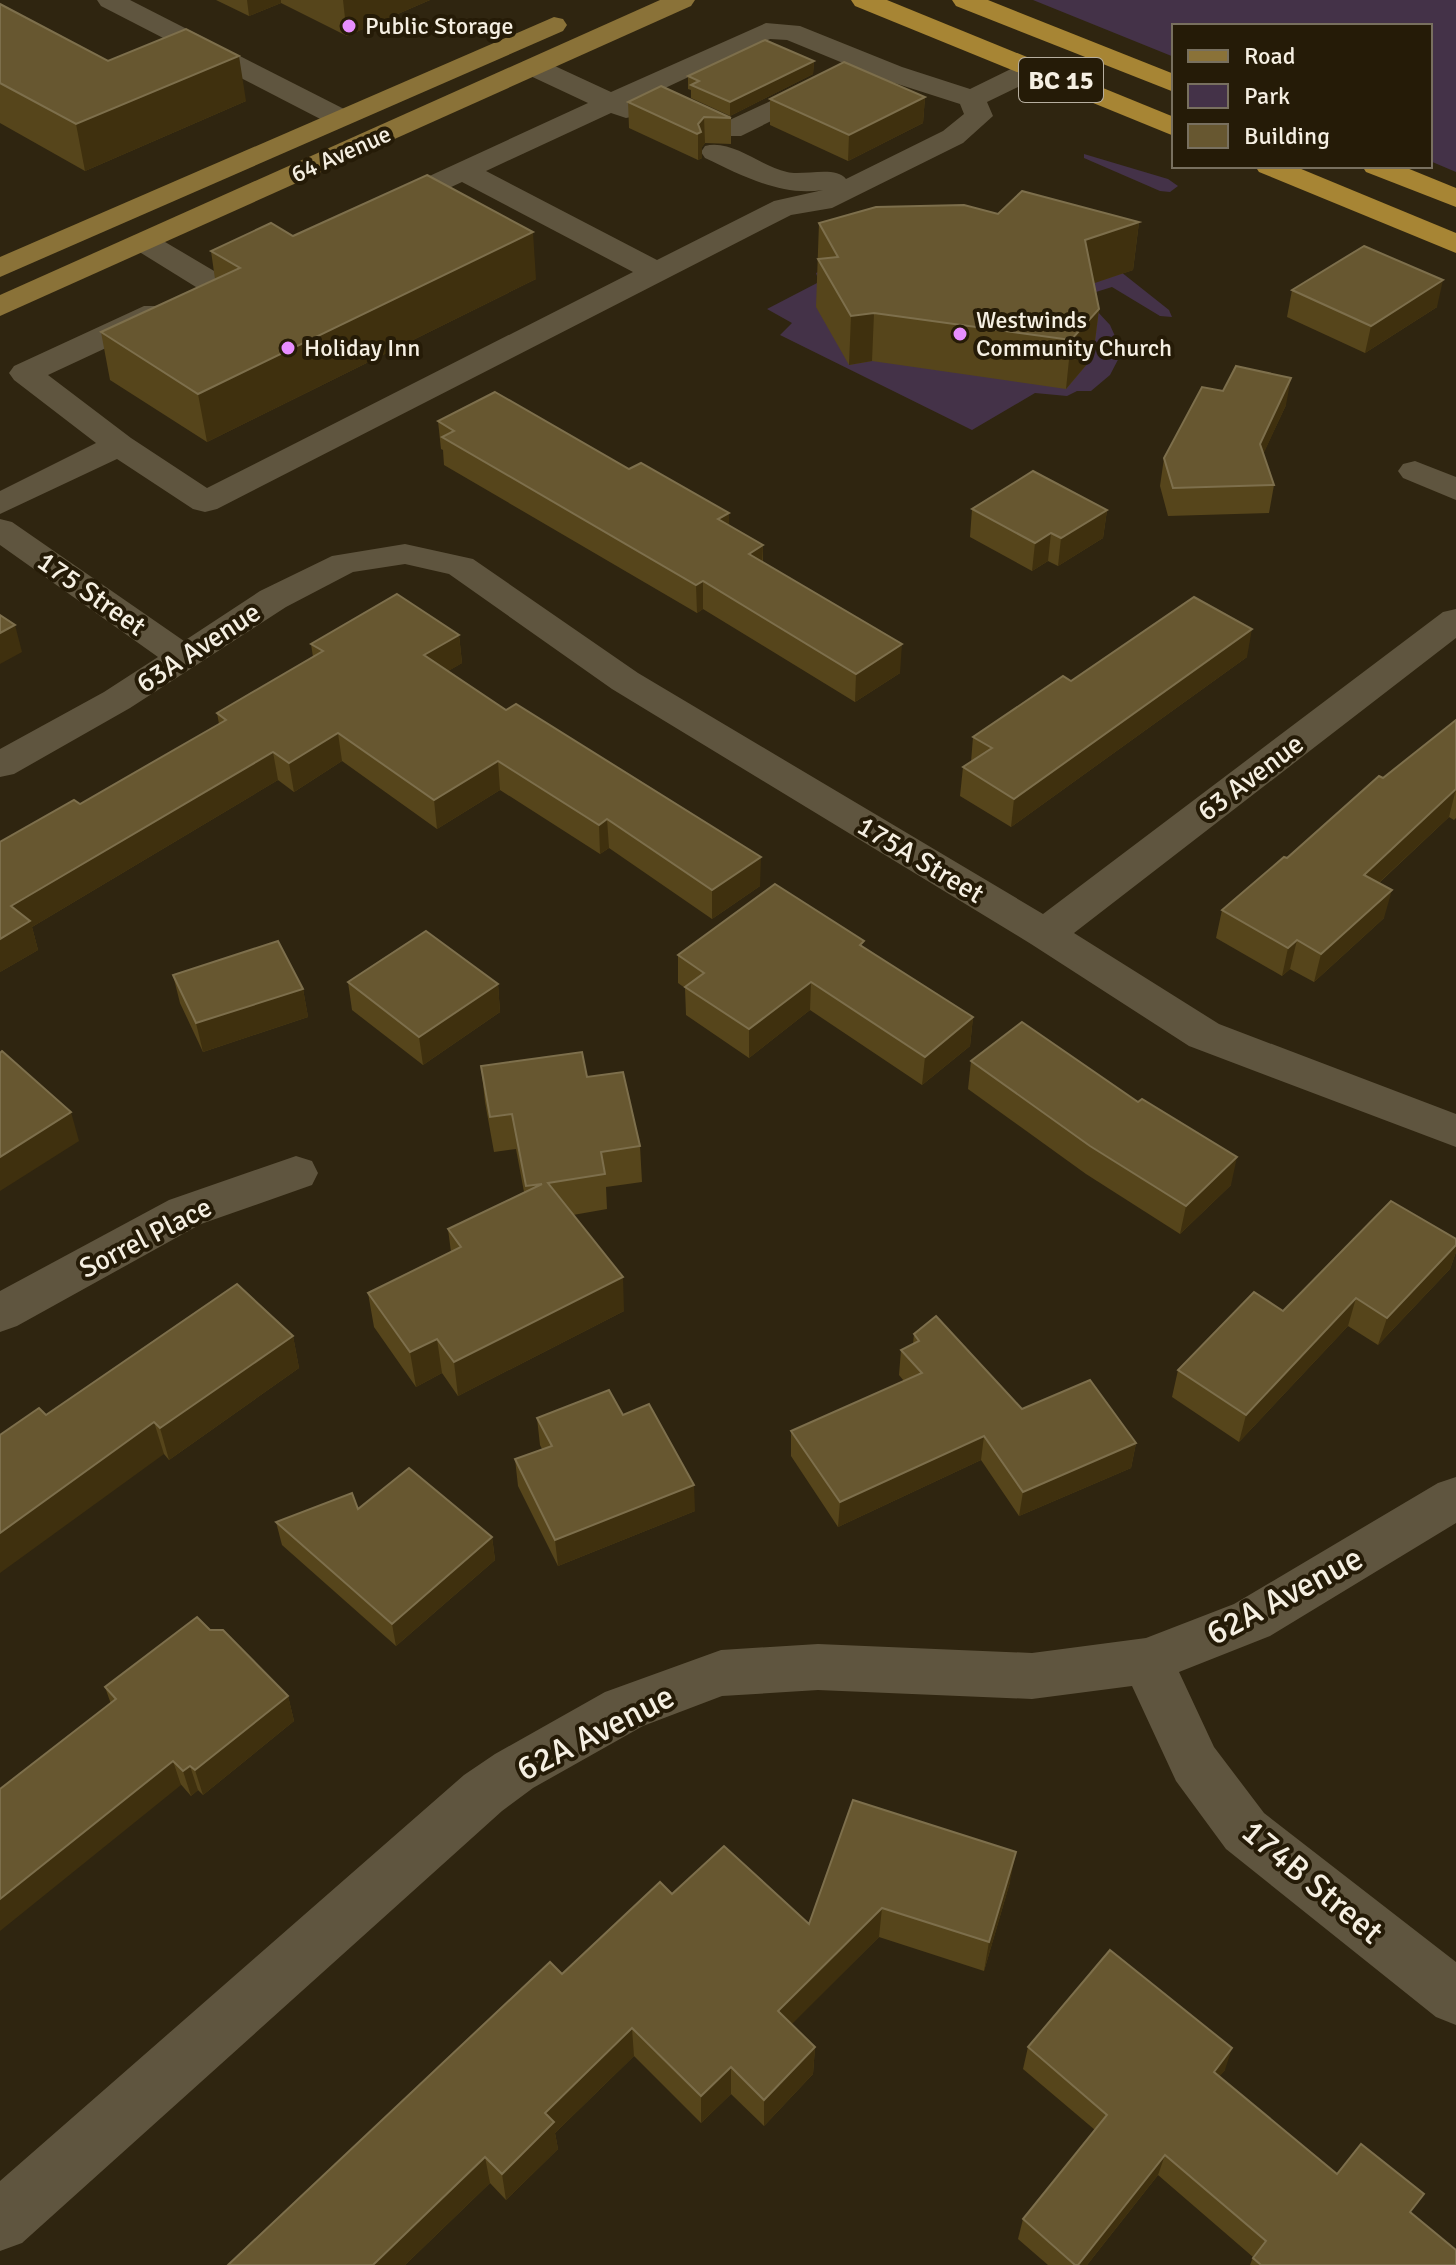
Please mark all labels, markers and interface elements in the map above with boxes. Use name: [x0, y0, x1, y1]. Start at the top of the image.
place label: Public Storage: [365, 11, 514, 41]
marker: Public Storage: [340, 17, 358, 35]
legend: [1172, 24, 1432, 168]
text: Road: [1244, 41, 1295, 71]
road number: BC 15: [1019, 58, 1103, 102]
text: Park: [1244, 81, 1290, 111]
street label: 64 Avenue: [286, 119, 396, 189]
text: Building: [1244, 121, 1330, 151]
place label: Westwinds Community Church: [976, 305, 1172, 363]
marker: Westwinds Community Church: [951, 325, 969, 343]
place label: Holiday Inn: [304, 333, 420, 363]
marker: Holiday Inn: [279, 339, 297, 357]
street label: 175 Street: [31, 544, 152, 644]
street label: 63A Avenue: [130, 595, 267, 701]
street label: 63 Avenue: [1191, 727, 1310, 829]
street label: 175A Street: [851, 809, 990, 911]
street label: Sorrel Place: [74, 1190, 217, 1286]
street label: 62A Avenue: [1199, 1537, 1370, 1655]
street label: 62A Avenue: [510, 1675, 681, 1790]
street label: 174B Street: [1233, 1810, 1392, 1953]

